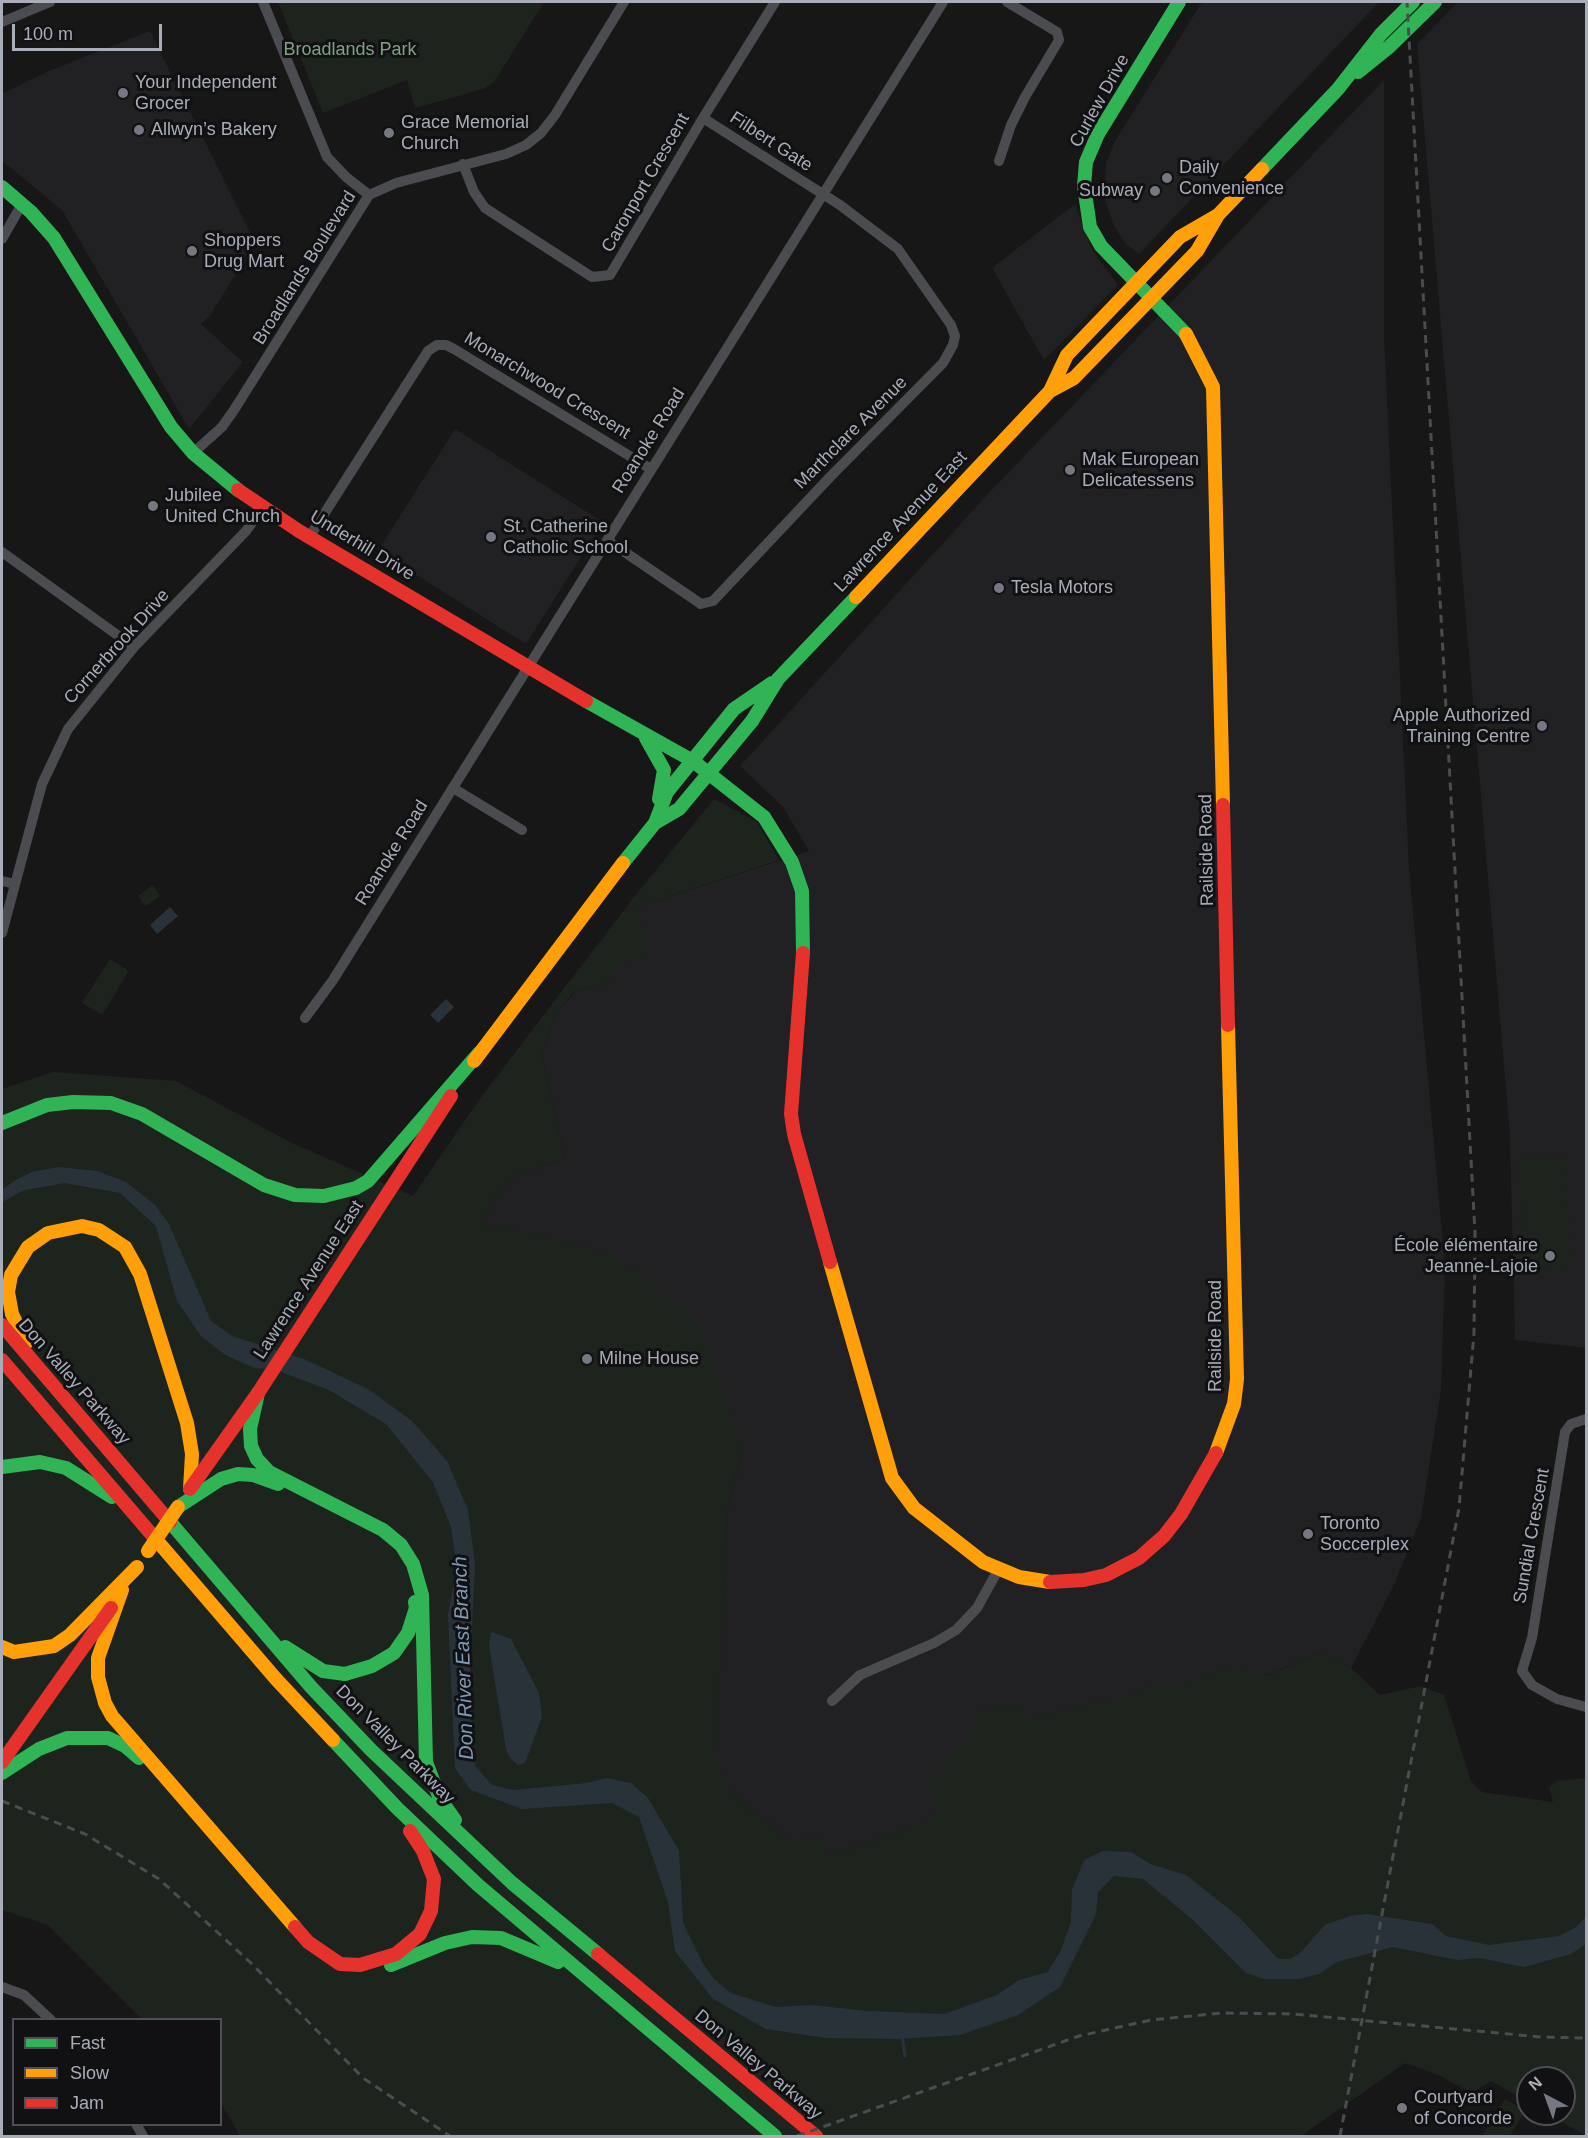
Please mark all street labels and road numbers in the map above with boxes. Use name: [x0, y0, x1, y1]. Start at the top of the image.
street label: Curlew Drive: [1066, 51, 1134, 151]
street label: Filbert Gate: [726, 107, 816, 177]
street label: Caronport Crescent: [597, 110, 695, 256]
street label: Broadlands Boulevard: [249, 187, 361, 349]
street label: Monarchwood Crescent: [460, 328, 634, 444]
street label: Marthclare Avenue: [790, 372, 912, 494]
street label: Roanoke Road: [608, 384, 690, 498]
street label: Lawrence Avenue East: [830, 447, 972, 597]
street label: Underhill Drive: [306, 506, 418, 586]
street label: Cornerbrook Drive: [60, 585, 174, 709]
street label: Railside Road: [1195, 794, 1219, 906]
street label: Roanoke Road: [351, 796, 433, 910]
street label: Lawrence Avenue East: [250, 1197, 368, 1363]
street label: Railside Road: [1205, 1280, 1227, 1392]
street label: Don Valley Parkway: [13, 1315, 135, 1449]
street label: Sundial Crescent: [1509, 1467, 1555, 1605]
street label: Don Valley Parkway: [331, 1681, 459, 1809]
street label: Don Valley Parkway: [690, 2005, 826, 2125]

